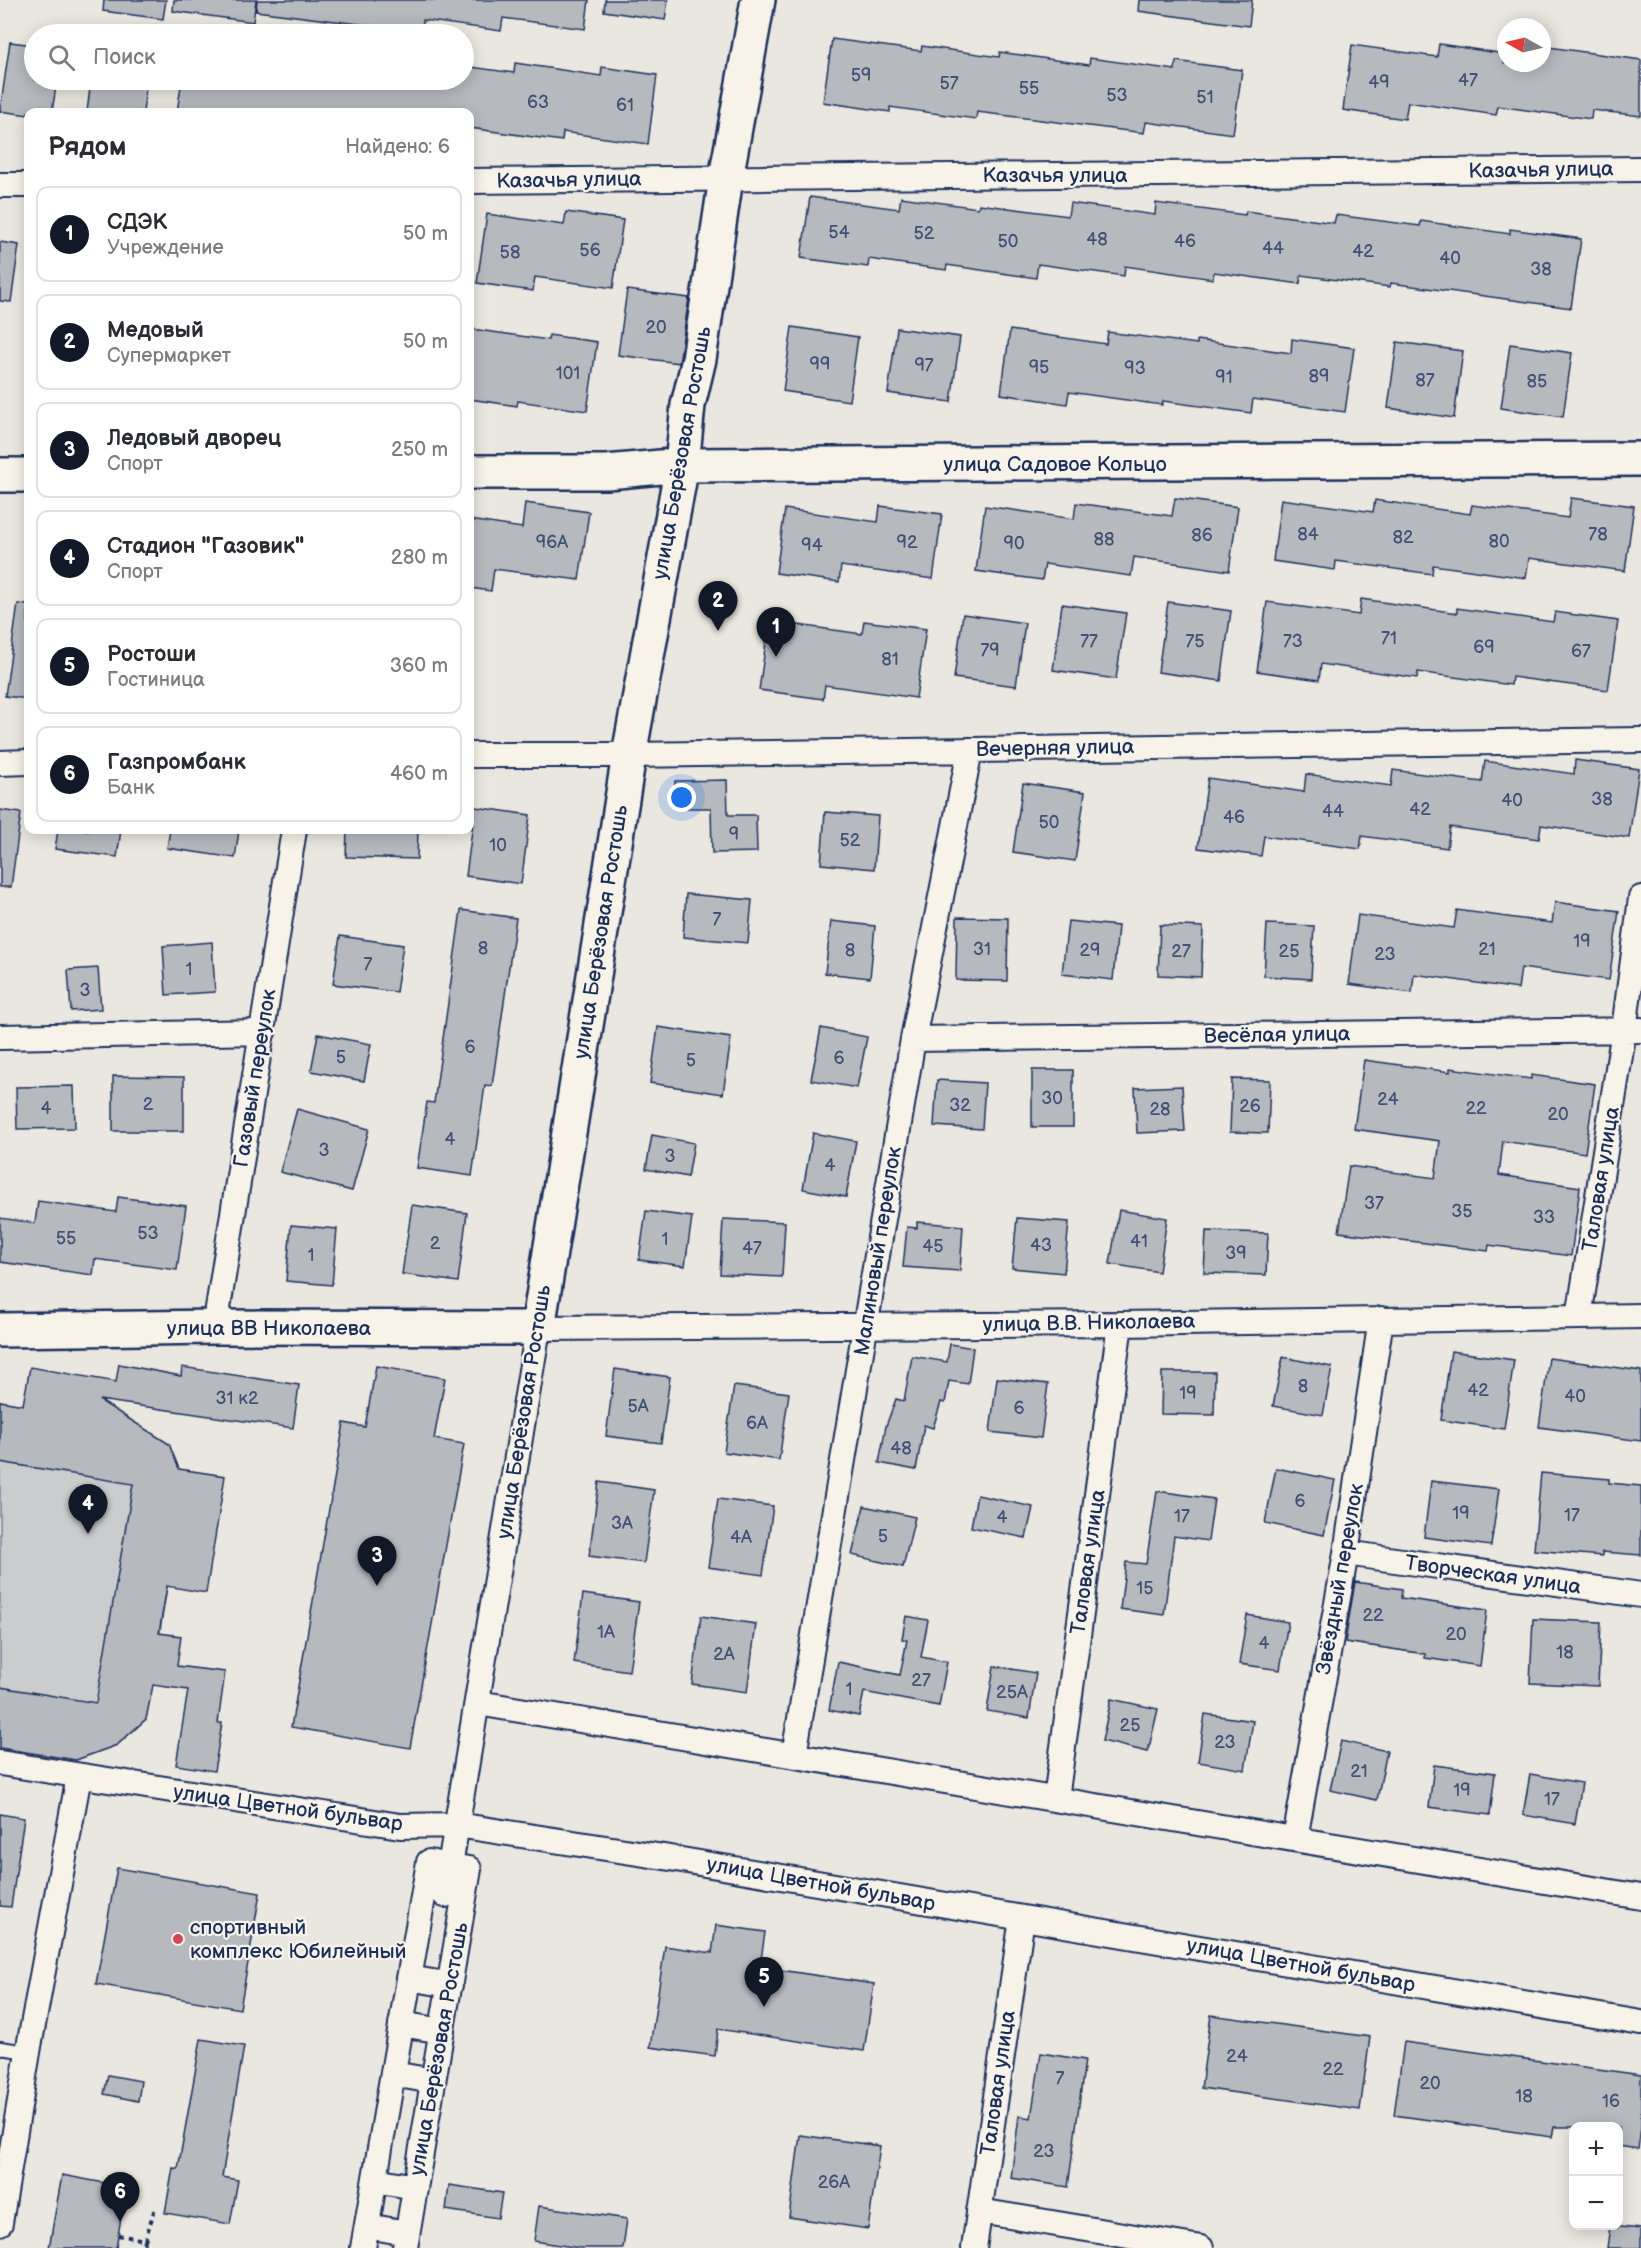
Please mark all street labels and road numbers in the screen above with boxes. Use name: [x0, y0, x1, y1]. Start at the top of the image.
street label: Казачья улица: [1468, 156, 1614, 184]
street label: Казачья улица: [982, 163, 1128, 188]
street label: Казачья улица: [496, 166, 642, 194]
street label: улица Берёзовая Ростошь: [647, 324, 717, 582]
street label: улица Садовое Кольцо: [943, 452, 1167, 477]
street label: Вечерняя улица: [976, 734, 1135, 762]
street label: улица Берёзовая Ростошь: [569, 803, 634, 1061]
street label: Газовый переулок: [229, 987, 281, 1169]
street label: Весёлая улица: [1203, 1021, 1351, 1049]
street label: Таловая улица: [1577, 1104, 1625, 1253]
street label: Малиновый переулок: [849, 1145, 907, 1357]
street label: улица Берёзовая Ростошь: [492, 1283, 557, 1541]
street label: улица В.В. Николаева: [982, 1309, 1196, 1337]
street label: улица ВВ Николаева: [167, 1316, 372, 1341]
street label: Звёздный переулок: [1311, 1482, 1369, 1676]
street label: Таловая улица: [1065, 1487, 1111, 1636]
street label: Творческая улица: [1403, 1550, 1583, 1600]
street label: улица Цветной бульвар: [172, 1780, 405, 1837]
street label: улица Цветной бульвар: [705, 1852, 937, 1916]
street label: улица Берёзовая Ростошь: [404, 1920, 474, 2178]
street label: улица Цветной бульвар: [1185, 1933, 1417, 1997]
street label: Таловая улица: [975, 2008, 1021, 2157]

